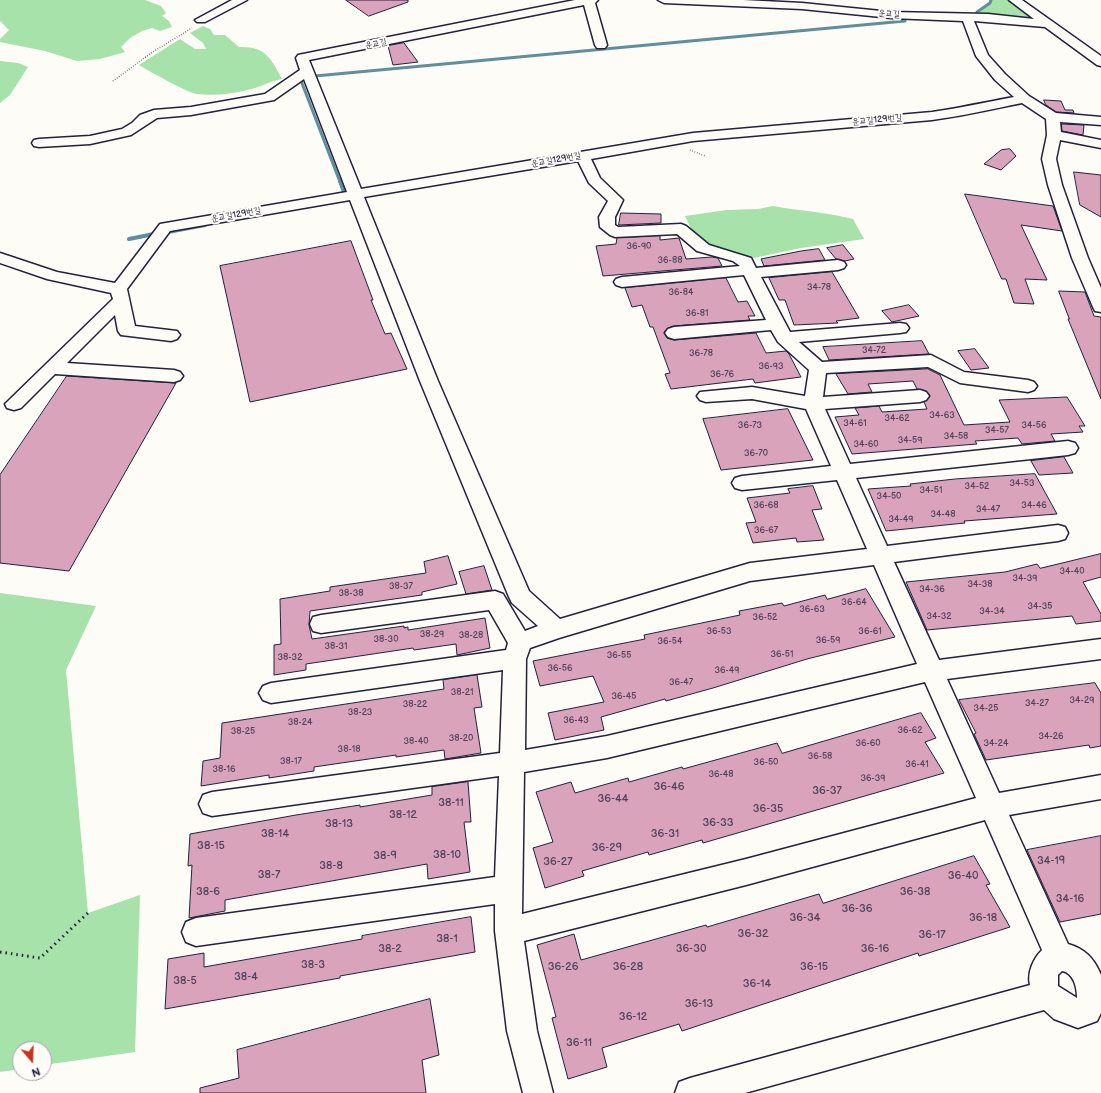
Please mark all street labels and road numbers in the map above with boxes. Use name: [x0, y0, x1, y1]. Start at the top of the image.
street label: 운교길: [878, 8, 900, 20]
street label: 운교길: [364, 37, 388, 51]
street label: 운교길129번길: [852, 112, 902, 128]
street label: 운교길129번길: [530, 150, 582, 170]
street label: 운교길129번길: [210, 205, 262, 225]

